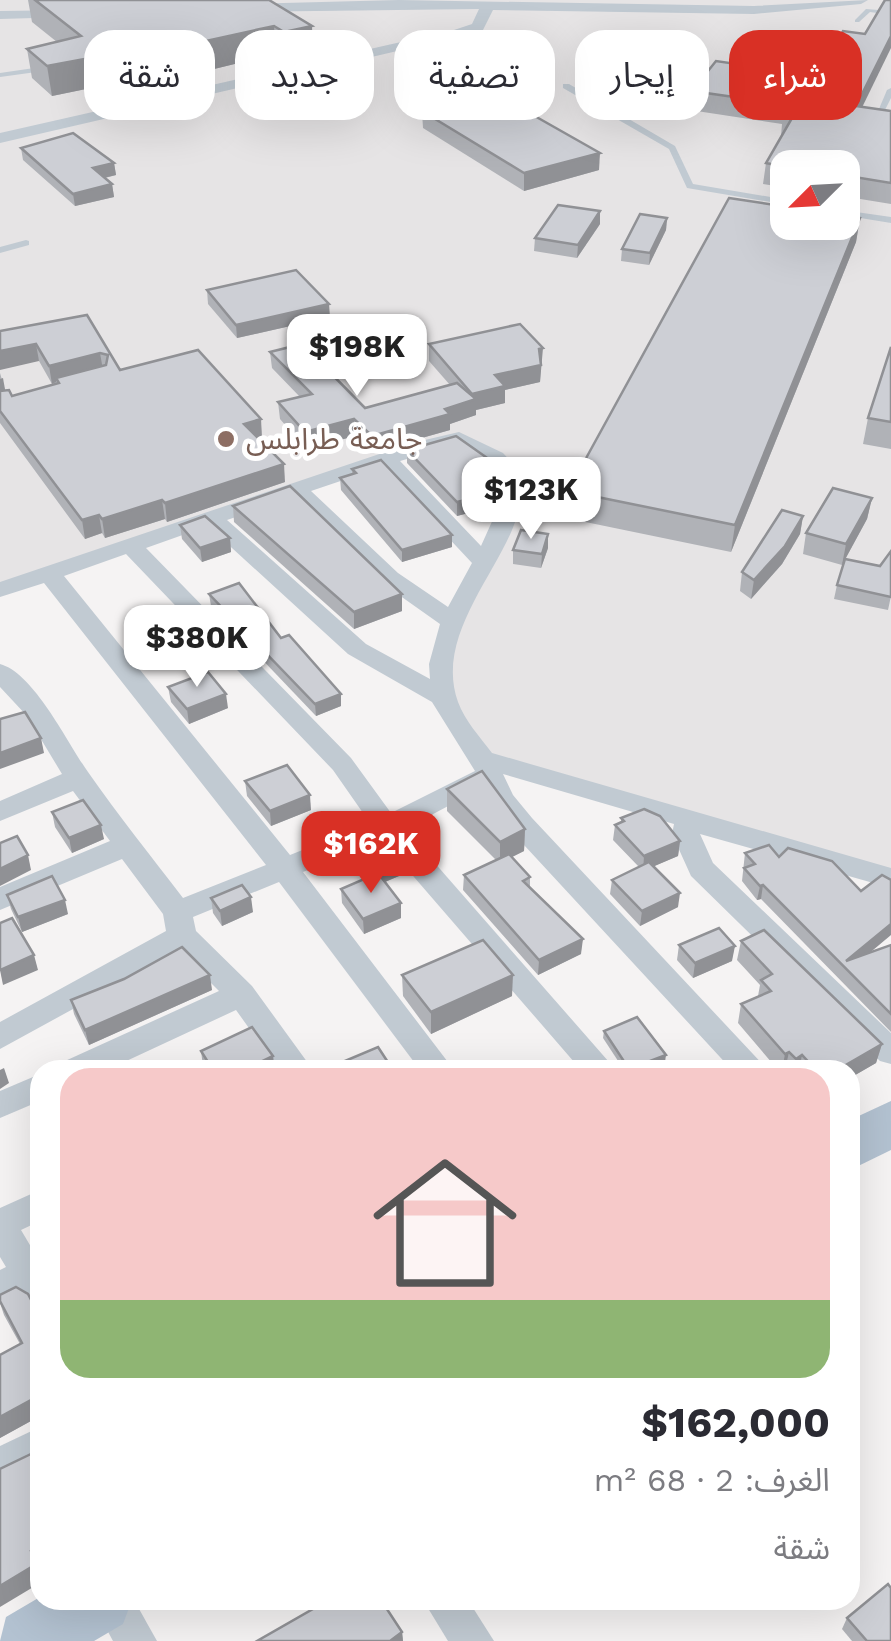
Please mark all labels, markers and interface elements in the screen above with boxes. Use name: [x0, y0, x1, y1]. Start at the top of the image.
chip: شقة: [84, 30, 215, 120]
chip: جديد: [235, 30, 374, 120]
chip: تصفية: [394, 30, 555, 120]
chip: إيجار: [575, 30, 709, 120]
chip: شراء: [729, 30, 862, 120]
north arrow: [770, 150, 860, 240]
map controls: [770, 150, 860, 240]
pin: $198K: [287, 314, 427, 399]
text: $198K: [309, 327, 405, 365]
place label: جامعة طرابلس: [246, 421, 422, 456]
marker: جامعة طرابلس: [215, 428, 237, 450]
pin: $123K: [461, 457, 601, 542]
text: $123K: [484, 470, 578, 508]
pin: $380K: [127, 605, 267, 690]
text: $380K: [146, 618, 248, 656]
pin: $162K: [301, 811, 441, 896]
text: $162K: [323, 824, 419, 862]
icon: home: [355, 1133, 535, 1313]
text: $162,000: [641, 1398, 830, 1447]
text: الغرف: 2 · 68 m²: [594, 1461, 830, 1499]
text: شقة: [774, 1529, 830, 1567]

